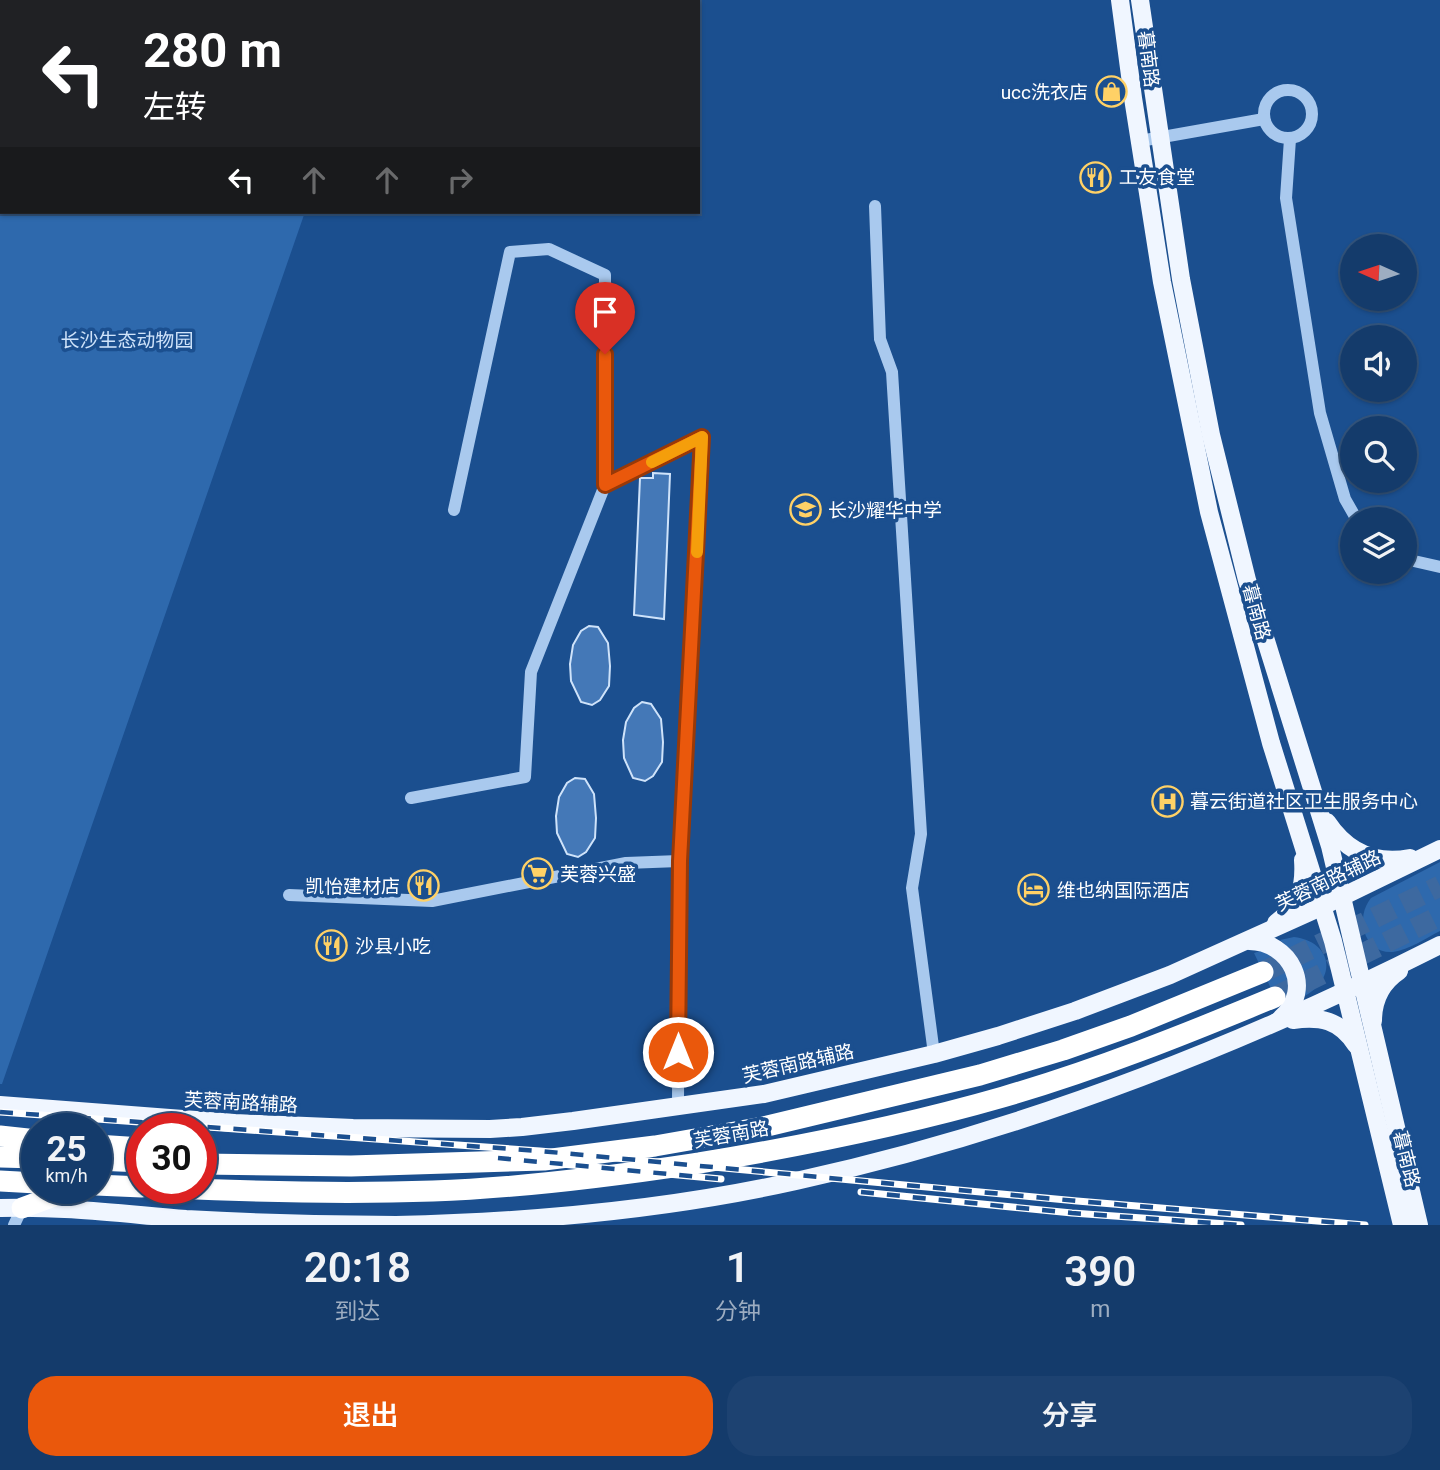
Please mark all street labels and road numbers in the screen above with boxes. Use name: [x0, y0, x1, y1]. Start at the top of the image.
street label: 暮南路: [1134, 29, 1163, 89]
street label: 暮南路: [1238, 582, 1275, 643]
street label: 芙蓉南路辅路: [1272, 845, 1384, 916]
street label: 芙蓉南路辅路: [740, 1039, 856, 1088]
street label: 芙蓉南路辅路: [183, 1088, 299, 1117]
street label: 芙蓉南路: [692, 1117, 771, 1152]
street label: 暮南路: [1388, 1129, 1425, 1190]

